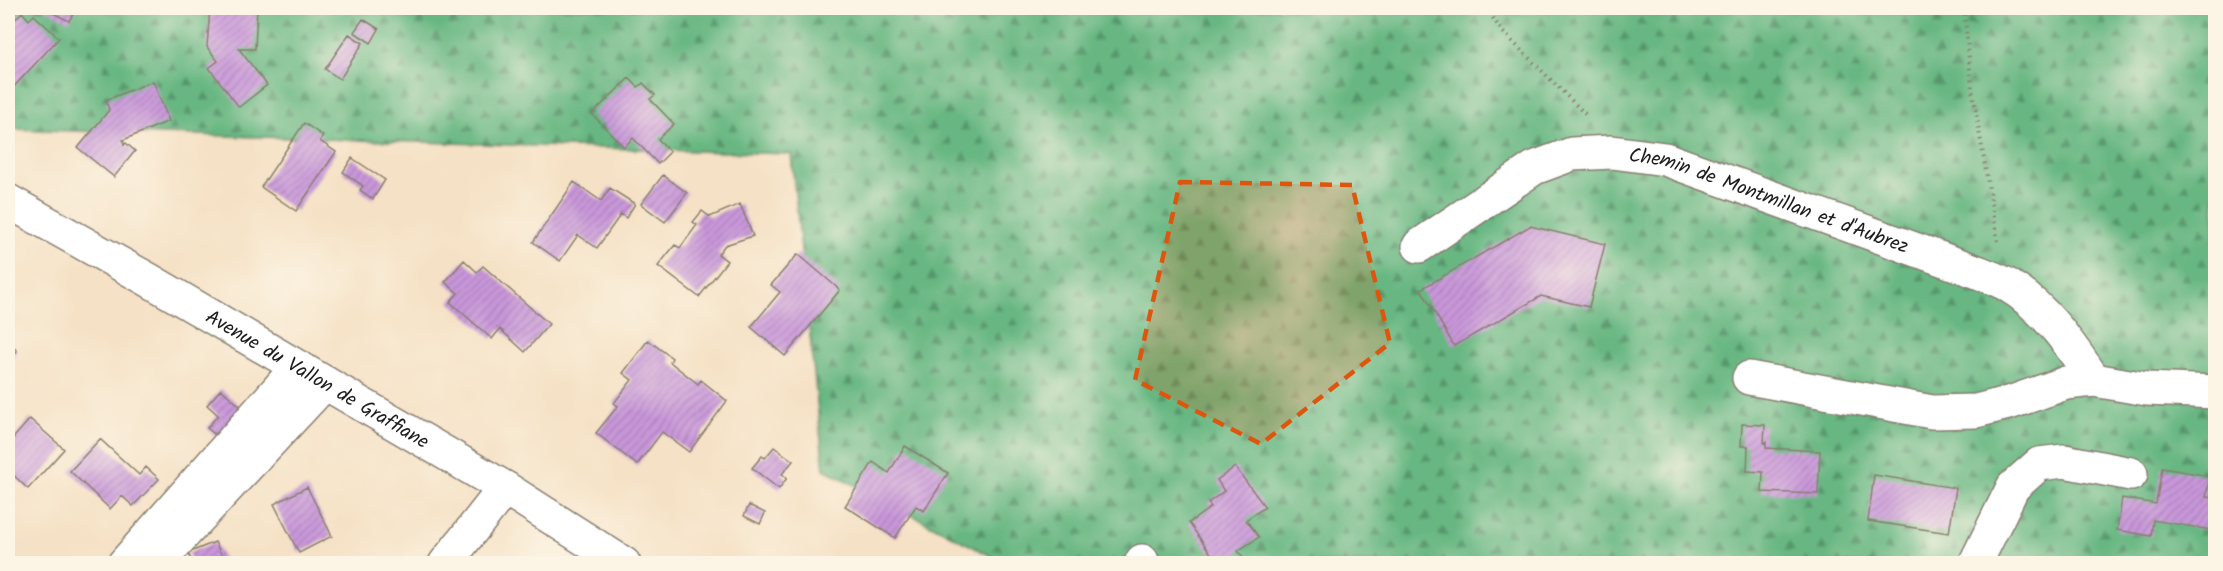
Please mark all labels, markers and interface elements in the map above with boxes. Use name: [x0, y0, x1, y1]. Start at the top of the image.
street label: Chemin de Montmillan et d'Aubrez: [1627, 140, 1913, 264]
street label: Avenue du Vallon de Graffiane: [199, 302, 435, 458]

